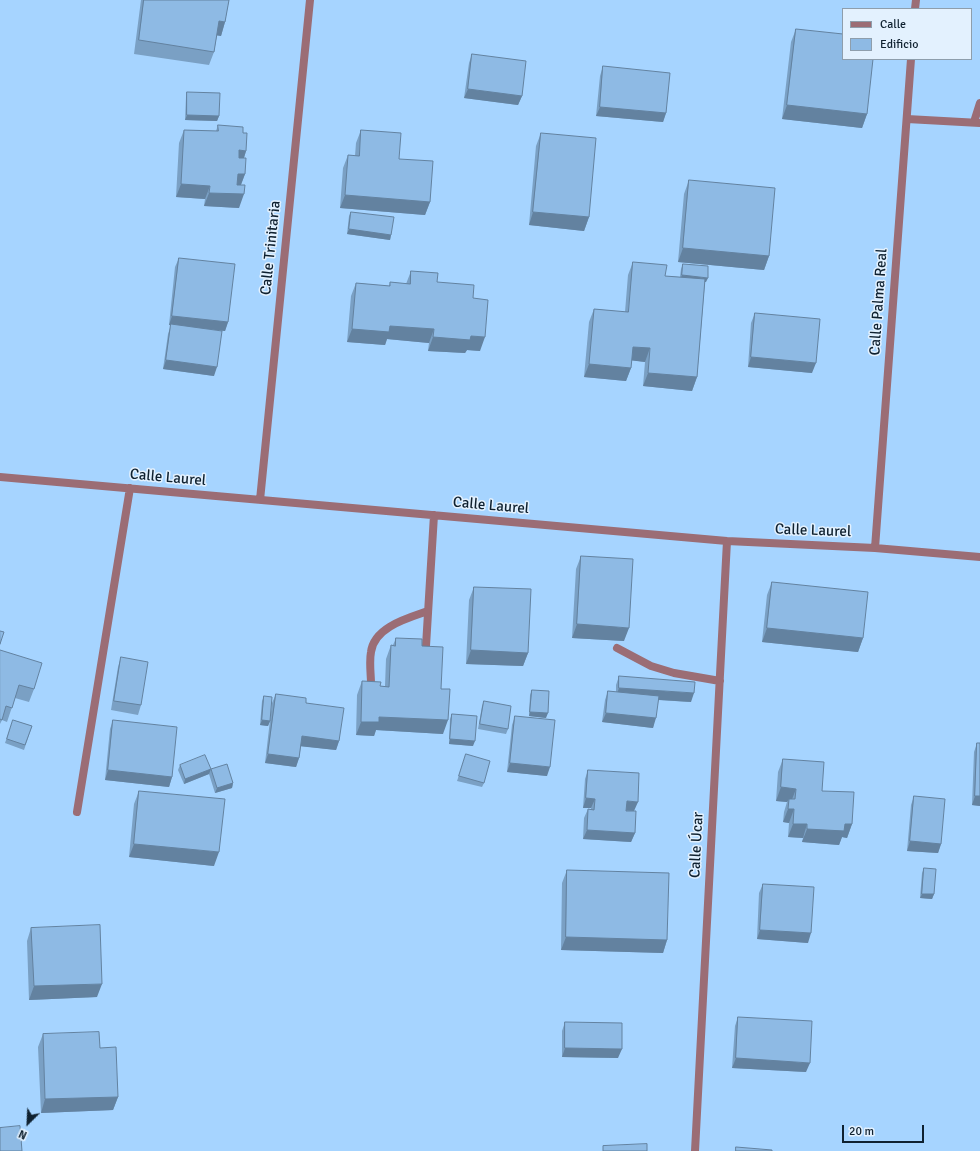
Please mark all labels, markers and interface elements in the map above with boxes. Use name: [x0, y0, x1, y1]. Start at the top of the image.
legend: [842, 8, 972, 60]
text: Calle: [880, 17, 906, 32]
text: Edificio: [880, 37, 918, 52]
street label: Calle Trinitaria: [257, 200, 285, 296]
street label: Calle Palma Real: [866, 248, 892, 356]
street label: Calle Laurel: [129, 466, 207, 490]
street label: Calle Laurel: [452, 494, 530, 518]
street label: Calle Laurel: [774, 521, 852, 541]
street label: Calle Úcar: [686, 812, 708, 878]
north arrow: [8, 1103, 48, 1143]
scale bar: [844, 1117, 926, 1143]
text: 20 m: [849, 1124, 874, 1139]
text: N: [17, 1127, 29, 1142]

